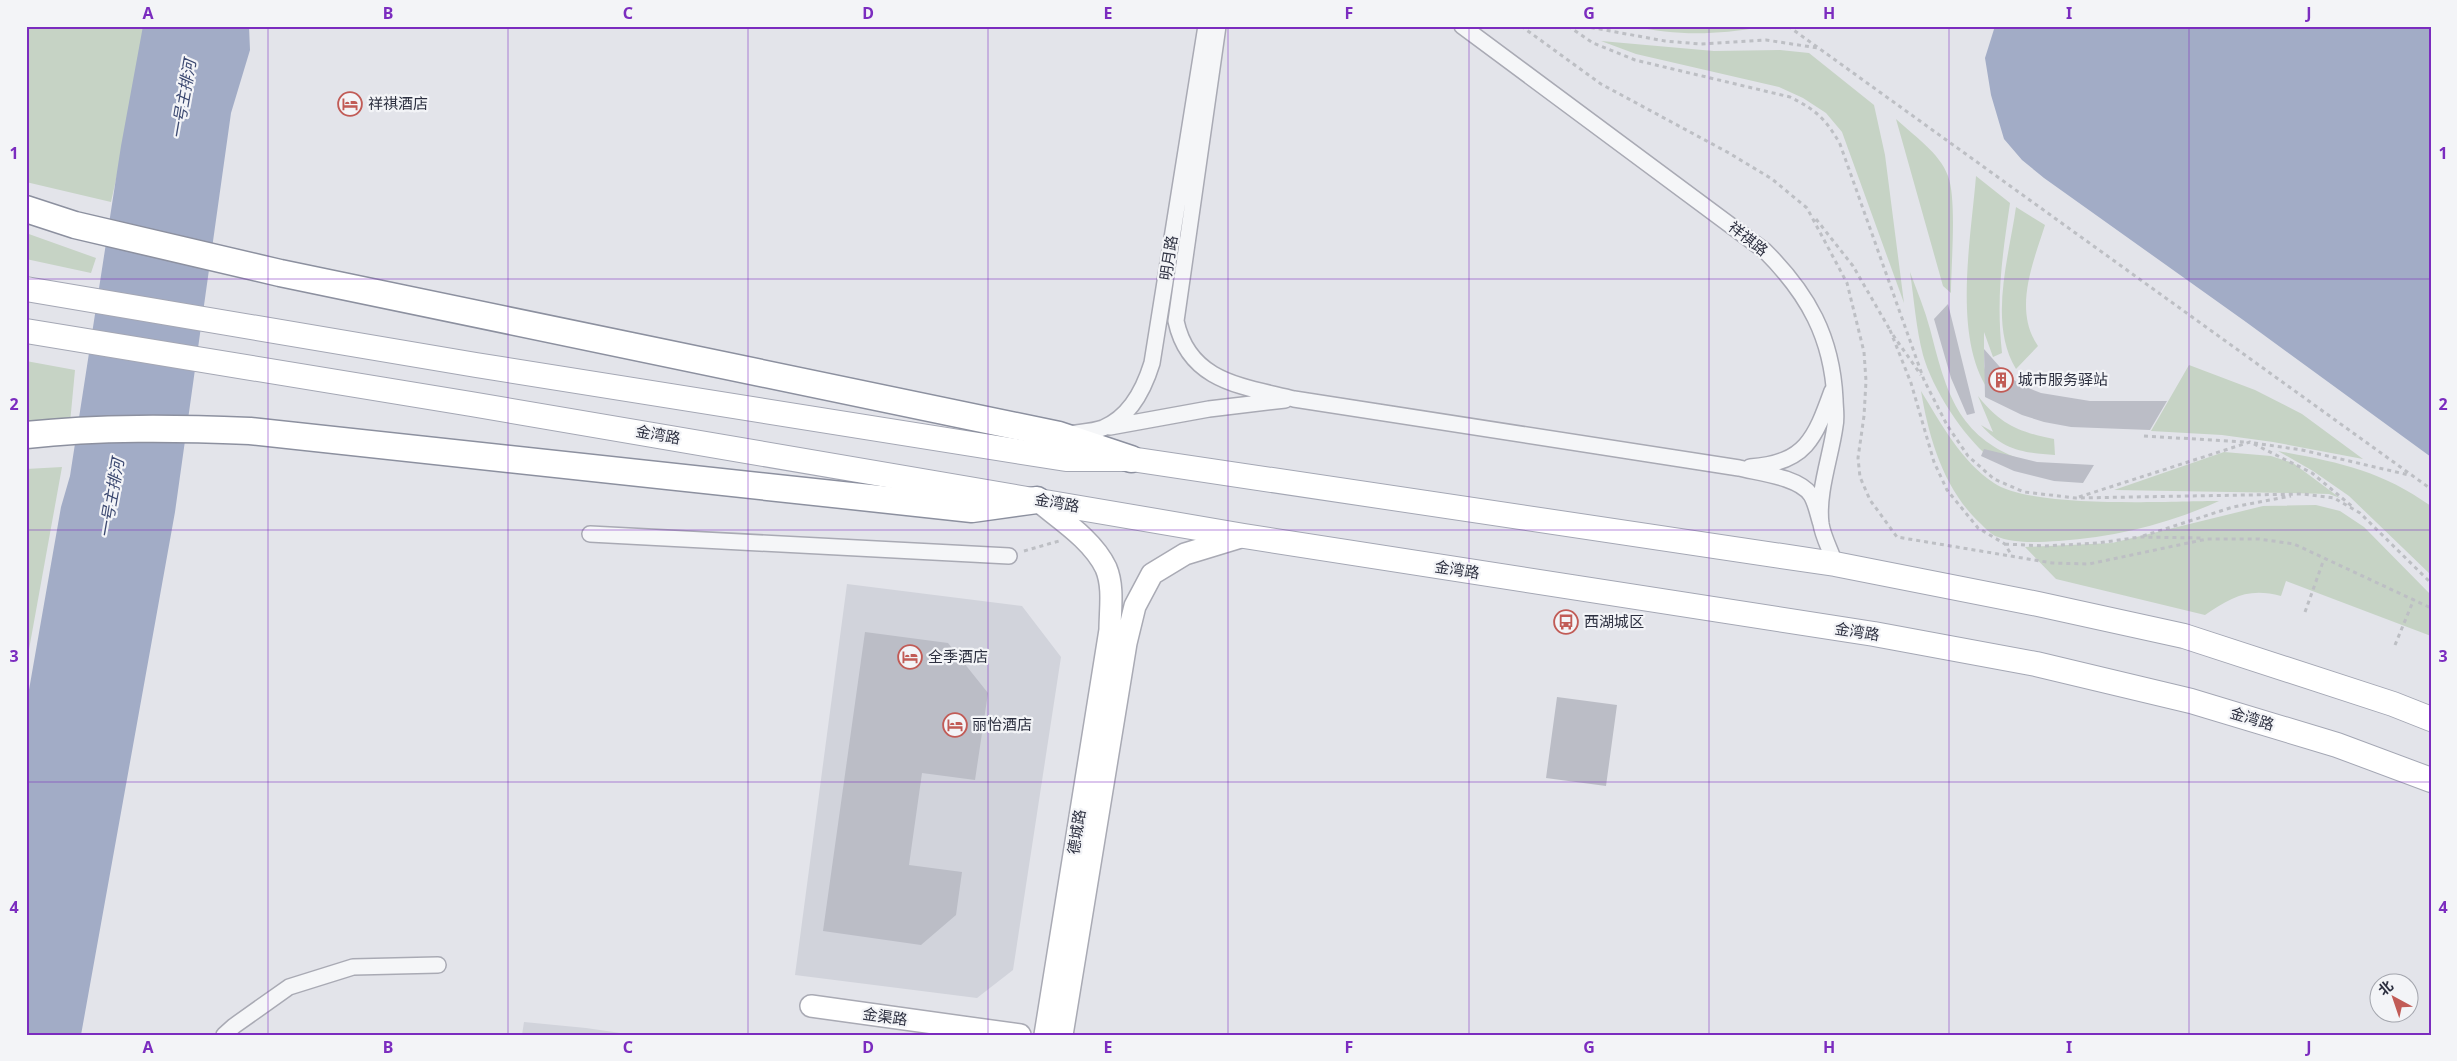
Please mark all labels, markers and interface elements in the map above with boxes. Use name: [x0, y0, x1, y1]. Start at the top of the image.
text: A: [142, 2, 154, 24]
text: B: [383, 2, 393, 24]
text: C: [623, 2, 633, 24]
text: D: [862, 2, 874, 24]
text: E: [1104, 2, 1113, 24]
text: F: [1345, 2, 1353, 24]
text: G: [1583, 2, 1595, 24]
text: H: [1823, 2, 1835, 24]
text: I: [2066, 2, 2072, 24]
text: J: [2304, 2, 2312, 24]
water label: 一号主排河: [165, 55, 201, 140]
hotel icon: 祥祺酒店: [337, 91, 363, 117]
place label: 祥祺酒店: [368, 93, 428, 113]
text: 1: [9, 142, 19, 164]
text: 1: [2438, 142, 2448, 164]
street label: 祥祺路: [1725, 216, 1773, 260]
street label: 明月路: [1155, 234, 1181, 282]
building icon: 城市服务驿站: [1988, 367, 2014, 393]
place label: 城市服务驿站: [2018, 369, 2108, 389]
text: 2: [9, 393, 19, 415]
text: 2: [2438, 393, 2448, 415]
street label: 金湾路: [634, 420, 682, 448]
water label: 一号主排河: [93, 454, 129, 539]
street label: 金湾路: [1033, 488, 1081, 516]
street label: 金湾路: [1433, 556, 1481, 582]
bus stop icon: 西湖城区: [1553, 609, 1579, 635]
place label: 西湖城区: [1584, 611, 1644, 631]
street label: 金湾路: [1833, 618, 1881, 644]
hotel icon: 全季酒店: [897, 644, 923, 670]
text: 3: [9, 645, 19, 667]
text: 3: [2438, 645, 2448, 667]
place label: 全季酒店: [928, 646, 988, 666]
street label: 金湾路: [2228, 702, 2277, 734]
hotel icon: 丽怡酒店: [942, 712, 968, 738]
place label: 丽怡酒店: [972, 714, 1032, 734]
street label: 德城路: [1063, 808, 1089, 856]
text: 4: [9, 896, 19, 918]
text: 4: [2438, 896, 2448, 918]
north arrow: [2370, 974, 2420, 1024]
text: 北: [2374, 976, 2397, 999]
street label: 金渠路: [861, 1003, 909, 1029]
text: A: [142, 1036, 154, 1058]
text: B: [383, 1036, 393, 1058]
text: C: [623, 1036, 633, 1058]
text: D: [862, 1036, 874, 1058]
text: E: [1104, 1036, 1113, 1058]
text: F: [1345, 1036, 1353, 1058]
text: G: [1583, 1036, 1595, 1058]
text: H: [1823, 1036, 1835, 1058]
text: I: [2066, 1036, 2072, 1058]
text: J: [2304, 1036, 2312, 1058]

